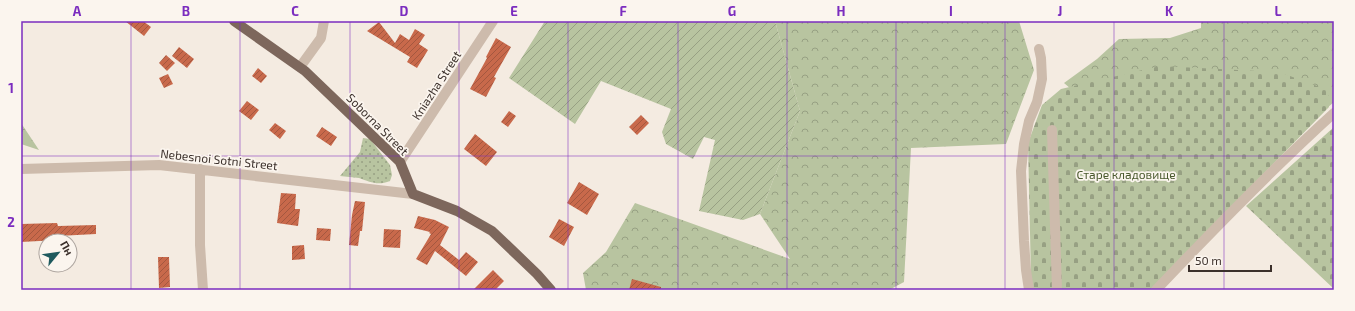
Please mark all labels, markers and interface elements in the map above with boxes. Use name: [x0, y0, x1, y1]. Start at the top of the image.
text: A: [73, 3, 82, 19]
text: B: [182, 3, 190, 19]
text: C: [291, 3, 299, 19]
text: D: [400, 3, 409, 19]
text: E: [510, 3, 518, 19]
text: F: [619, 3, 627, 19]
text: G: [728, 3, 736, 19]
text: H: [837, 3, 846, 19]
text: I: [949, 3, 953, 19]
text: J: [1058, 3, 1062, 19]
text: K: [1165, 3, 1174, 19]
text: L: [1275, 3, 1282, 19]
street label: Kniazha Street: [409, 48, 464, 122]
text: 1: [8, 80, 14, 96]
street label: Soborna Street: [344, 90, 412, 158]
street label: Nebesnoi Sotni Street: [160, 146, 279, 172]
park label: Старе кладовище: [1076, 167, 1176, 181]
text: 2: [7, 214, 15, 230]
north arrow: [38, 233, 78, 273]
text: Пн: [58, 239, 76, 257]
scale bar: [1189, 247, 1271, 273]
text: 50 m: [1195, 253, 1222, 267]

